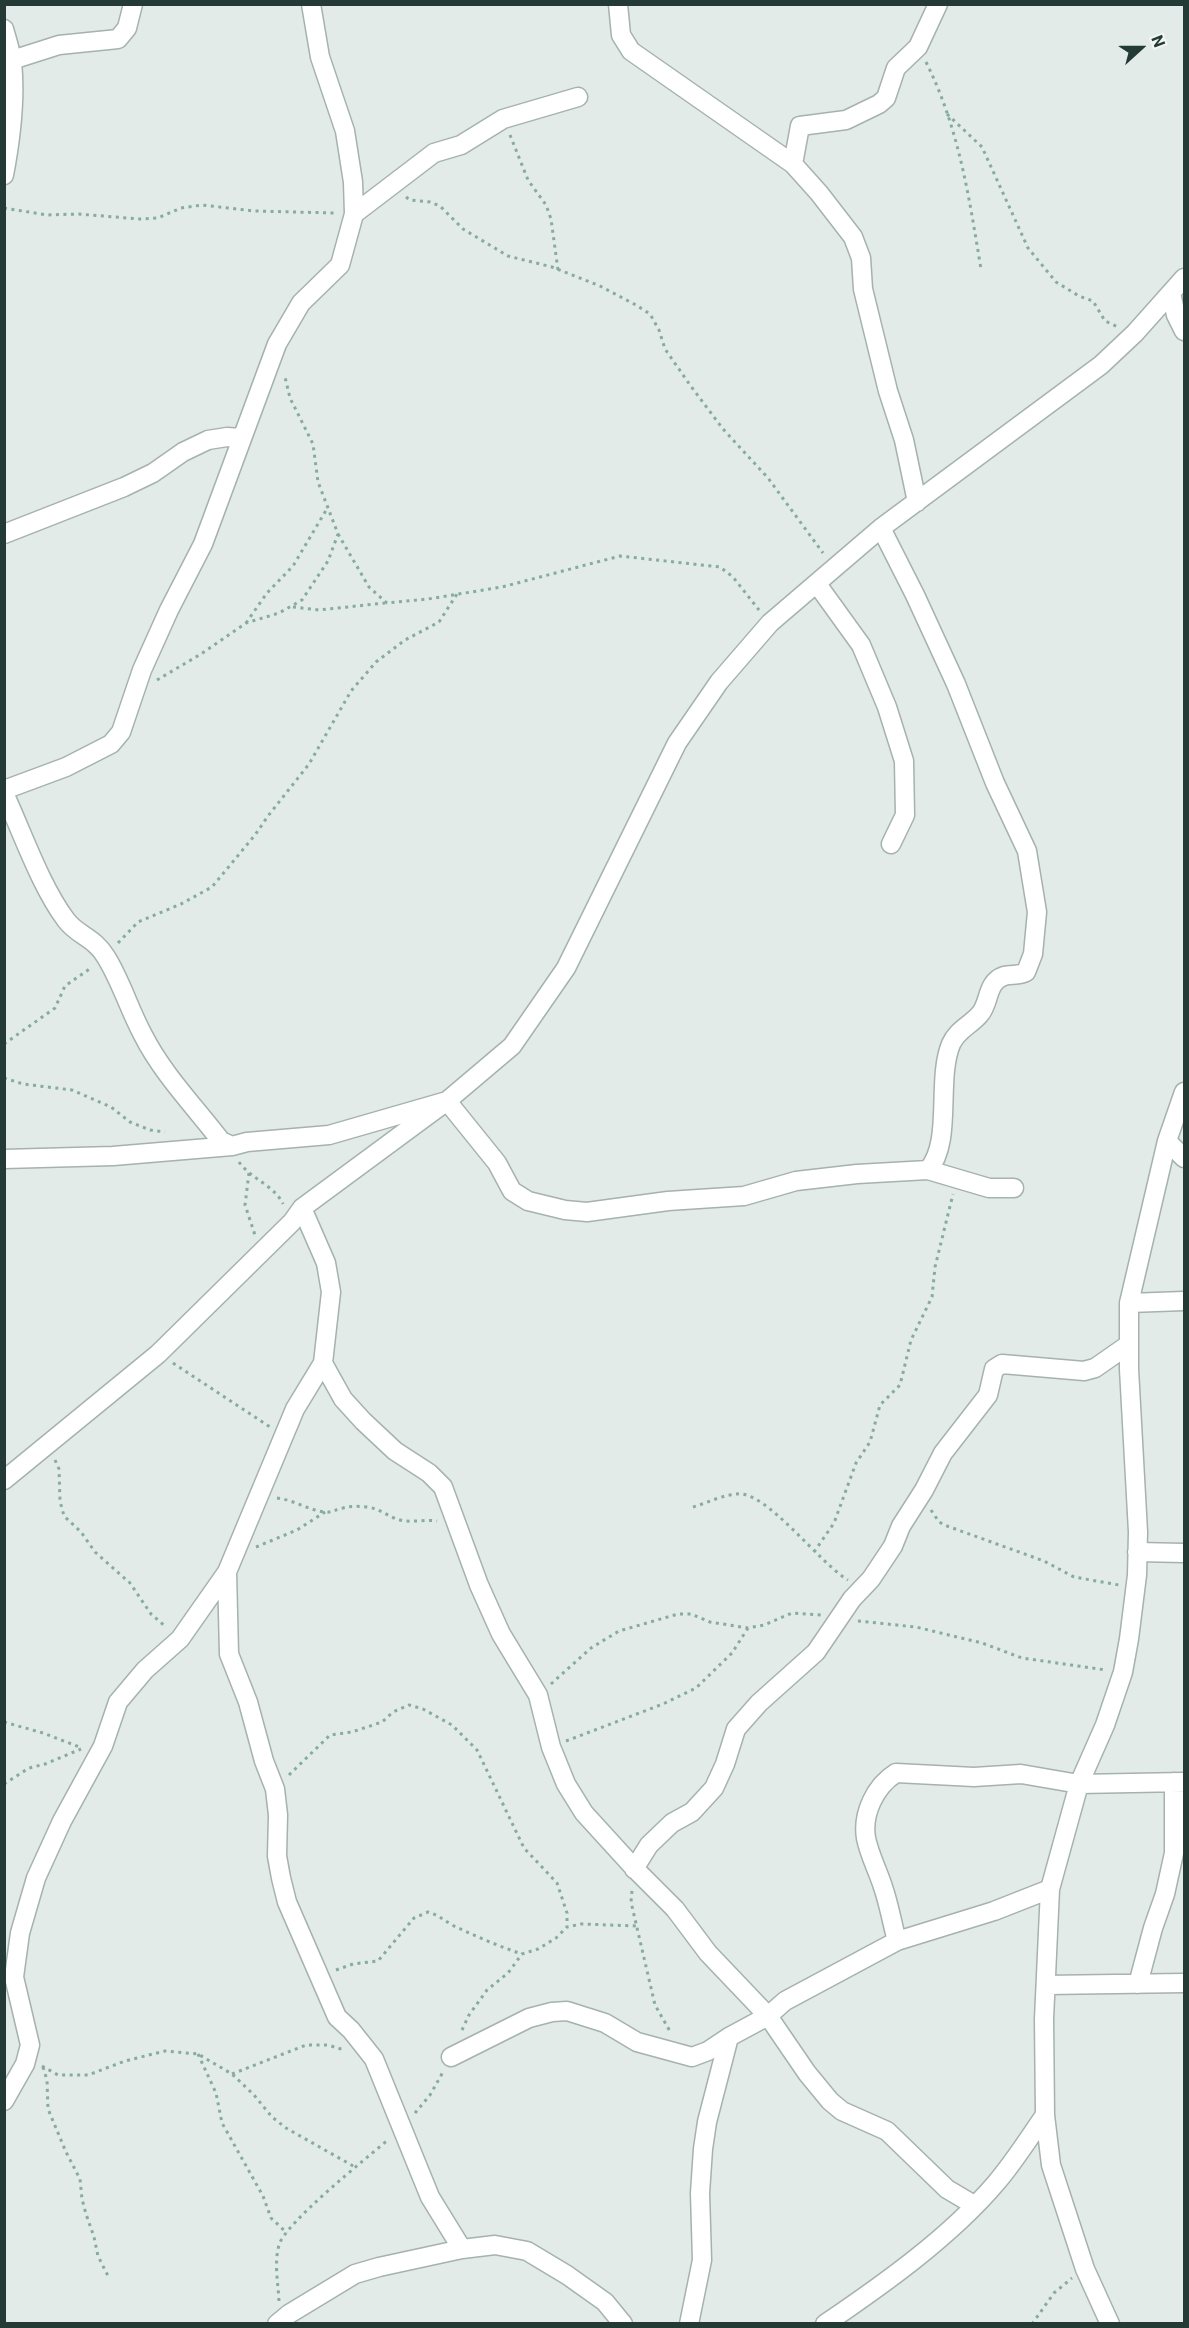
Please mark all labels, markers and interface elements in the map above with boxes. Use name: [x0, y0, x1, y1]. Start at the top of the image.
north arrow: [1111, 18, 1171, 78]
text: N: [1147, 33, 1169, 50]

